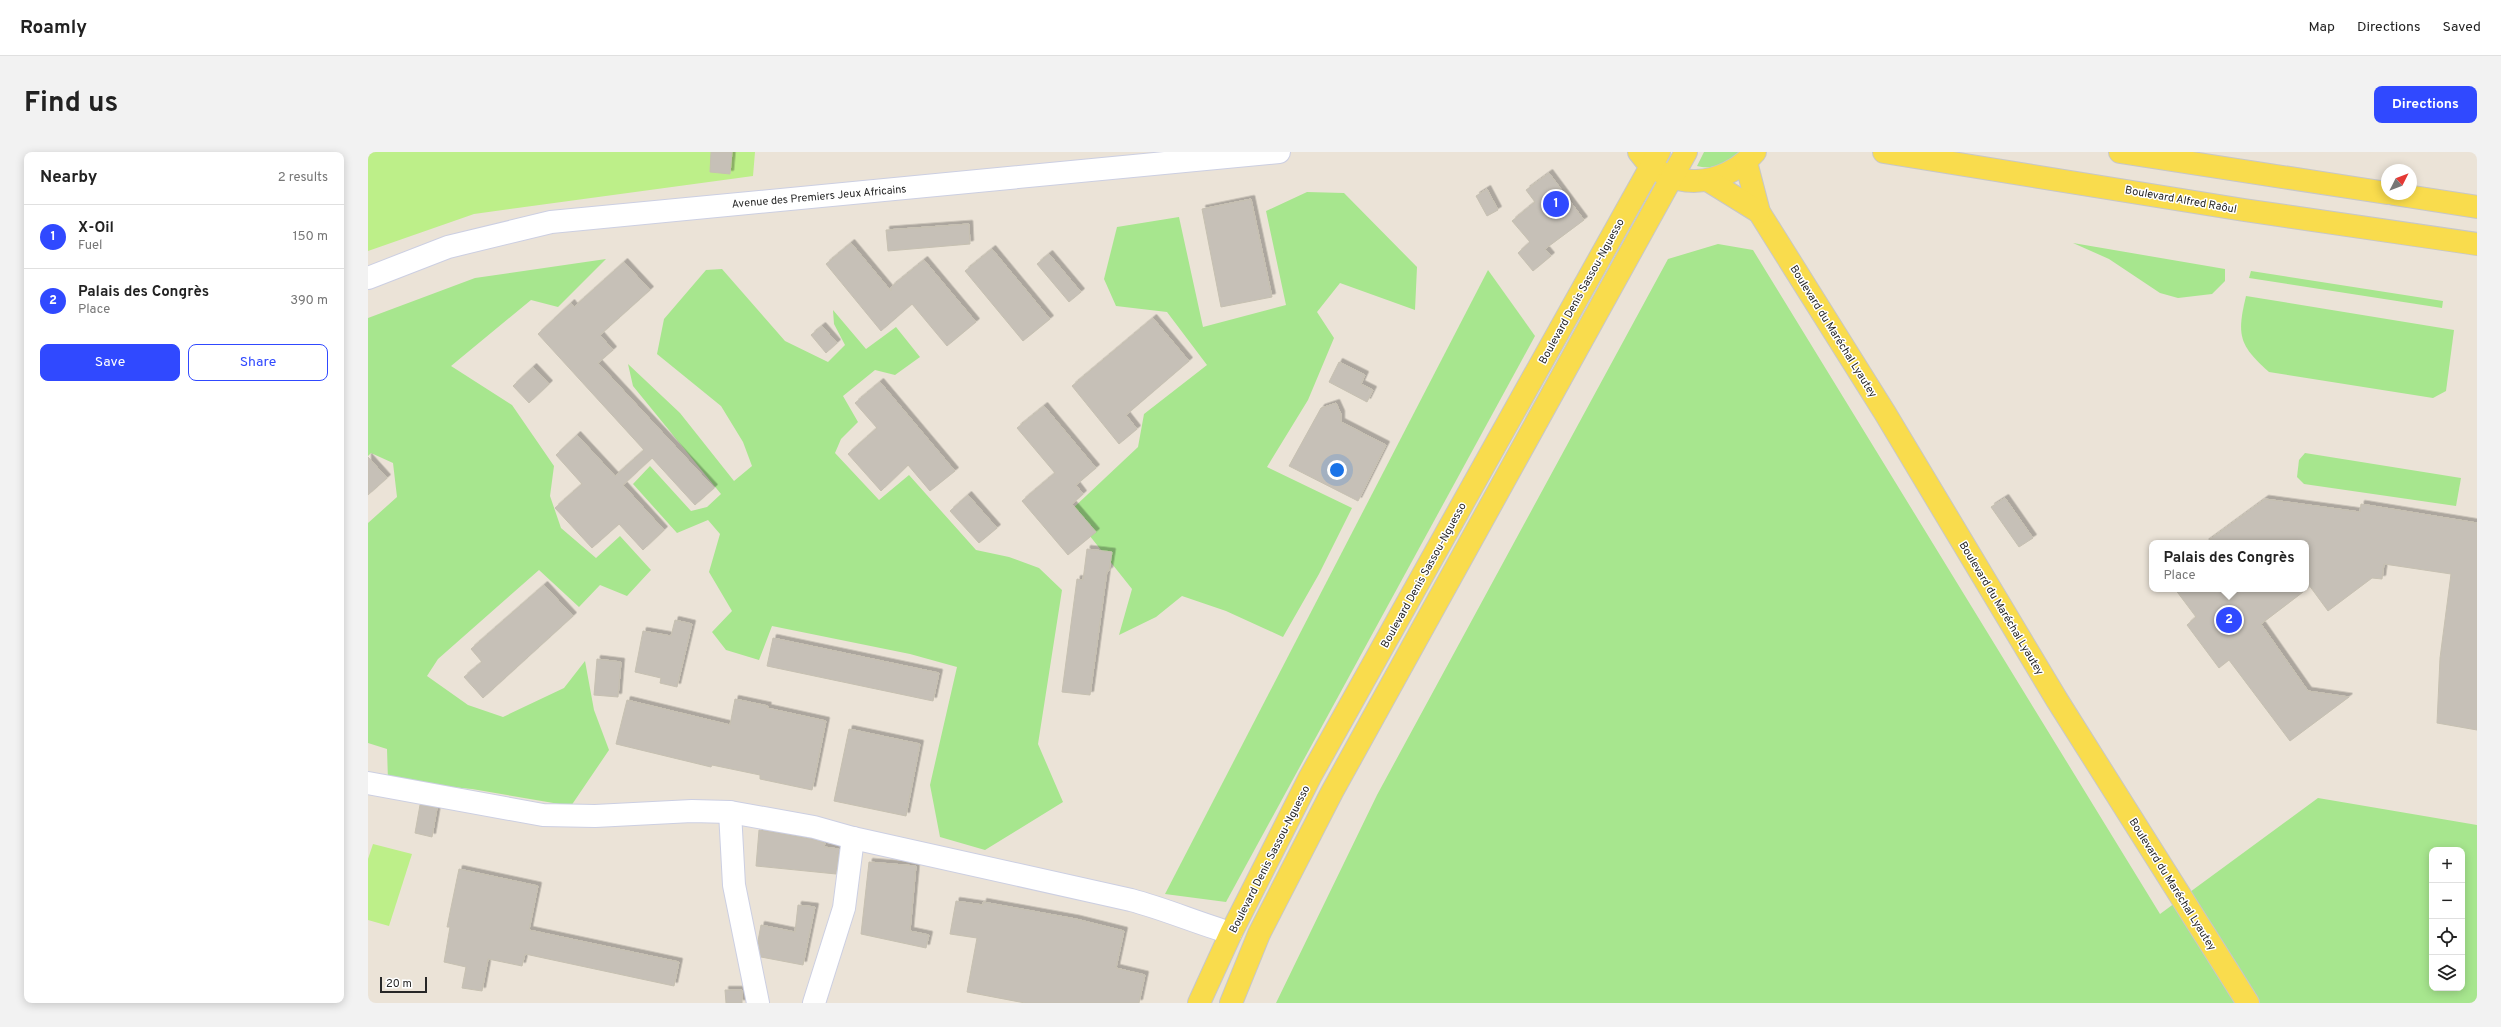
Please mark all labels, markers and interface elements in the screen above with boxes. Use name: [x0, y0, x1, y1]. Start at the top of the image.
text: Roamly: [20, 16, 87, 40]
text: Map: [2309, 19, 2335, 36]
text: Directions: [2357, 19, 2421, 36]
text: Saved: [2443, 19, 2481, 36]
text: Find us: [24, 86, 118, 122]
button: Directions: [2374, 86, 2477, 123]
north arrow: [2381, 164, 2417, 200]
text: Nearby: [40, 167, 97, 189]
text: 2 results: [278, 170, 328, 186]
street label: Avenue des Premiers Jeux Africains: [731, 182, 907, 212]
street label: Boulevard Alfred Raôul: [2124, 183, 2238, 217]
pin: 1: [1543, 189, 1569, 219]
street label: Boulevard Denis Sassou-Nguesso: [1536, 216, 1628, 367]
text: X-Oil: [78, 219, 114, 238]
text: 1: [50, 229, 56, 245]
text: 150 m: [293, 229, 328, 245]
text: Fuel: [78, 238, 103, 254]
street label: Boulevard du Maréchal Lyautey: [1787, 263, 1880, 400]
text: Palais des Congrès: [78, 283, 209, 302]
text: 2: [49, 293, 57, 309]
text: 390 m: [290, 293, 328, 309]
text: Place: [78, 302, 110, 318]
button: Save: [40, 344, 180, 381]
button: Share: [188, 344, 328, 381]
your location: [1327, 460, 1347, 480]
street label: Boulevard Denis Sassou-Nguesso: [1378, 500, 1470, 651]
street label: Boulevard du Maréchal Lyautey: [1956, 539, 2047, 678]
popup: [2149, 540, 2309, 592]
text: Palais des Congrès: [2163, 549, 2295, 568]
text: Place: [2163, 568, 2196, 584]
pin: 2: [2216, 605, 2242, 635]
street label: Boulevard Denis Sassou-Nguesso: [1226, 783, 1313, 936]
street label: Boulevard du Maréchal Lyautey: [2126, 816, 2219, 953]
map controls: [2429, 847, 2465, 991]
button: +: [2429, 847, 2465, 883]
button: −: [2429, 883, 2465, 919]
button: locate: [2429, 919, 2465, 955]
button: layers: [2429, 955, 2465, 991]
scale bar: [380, 975, 427, 994]
text: 20 m: [386, 977, 412, 991]

